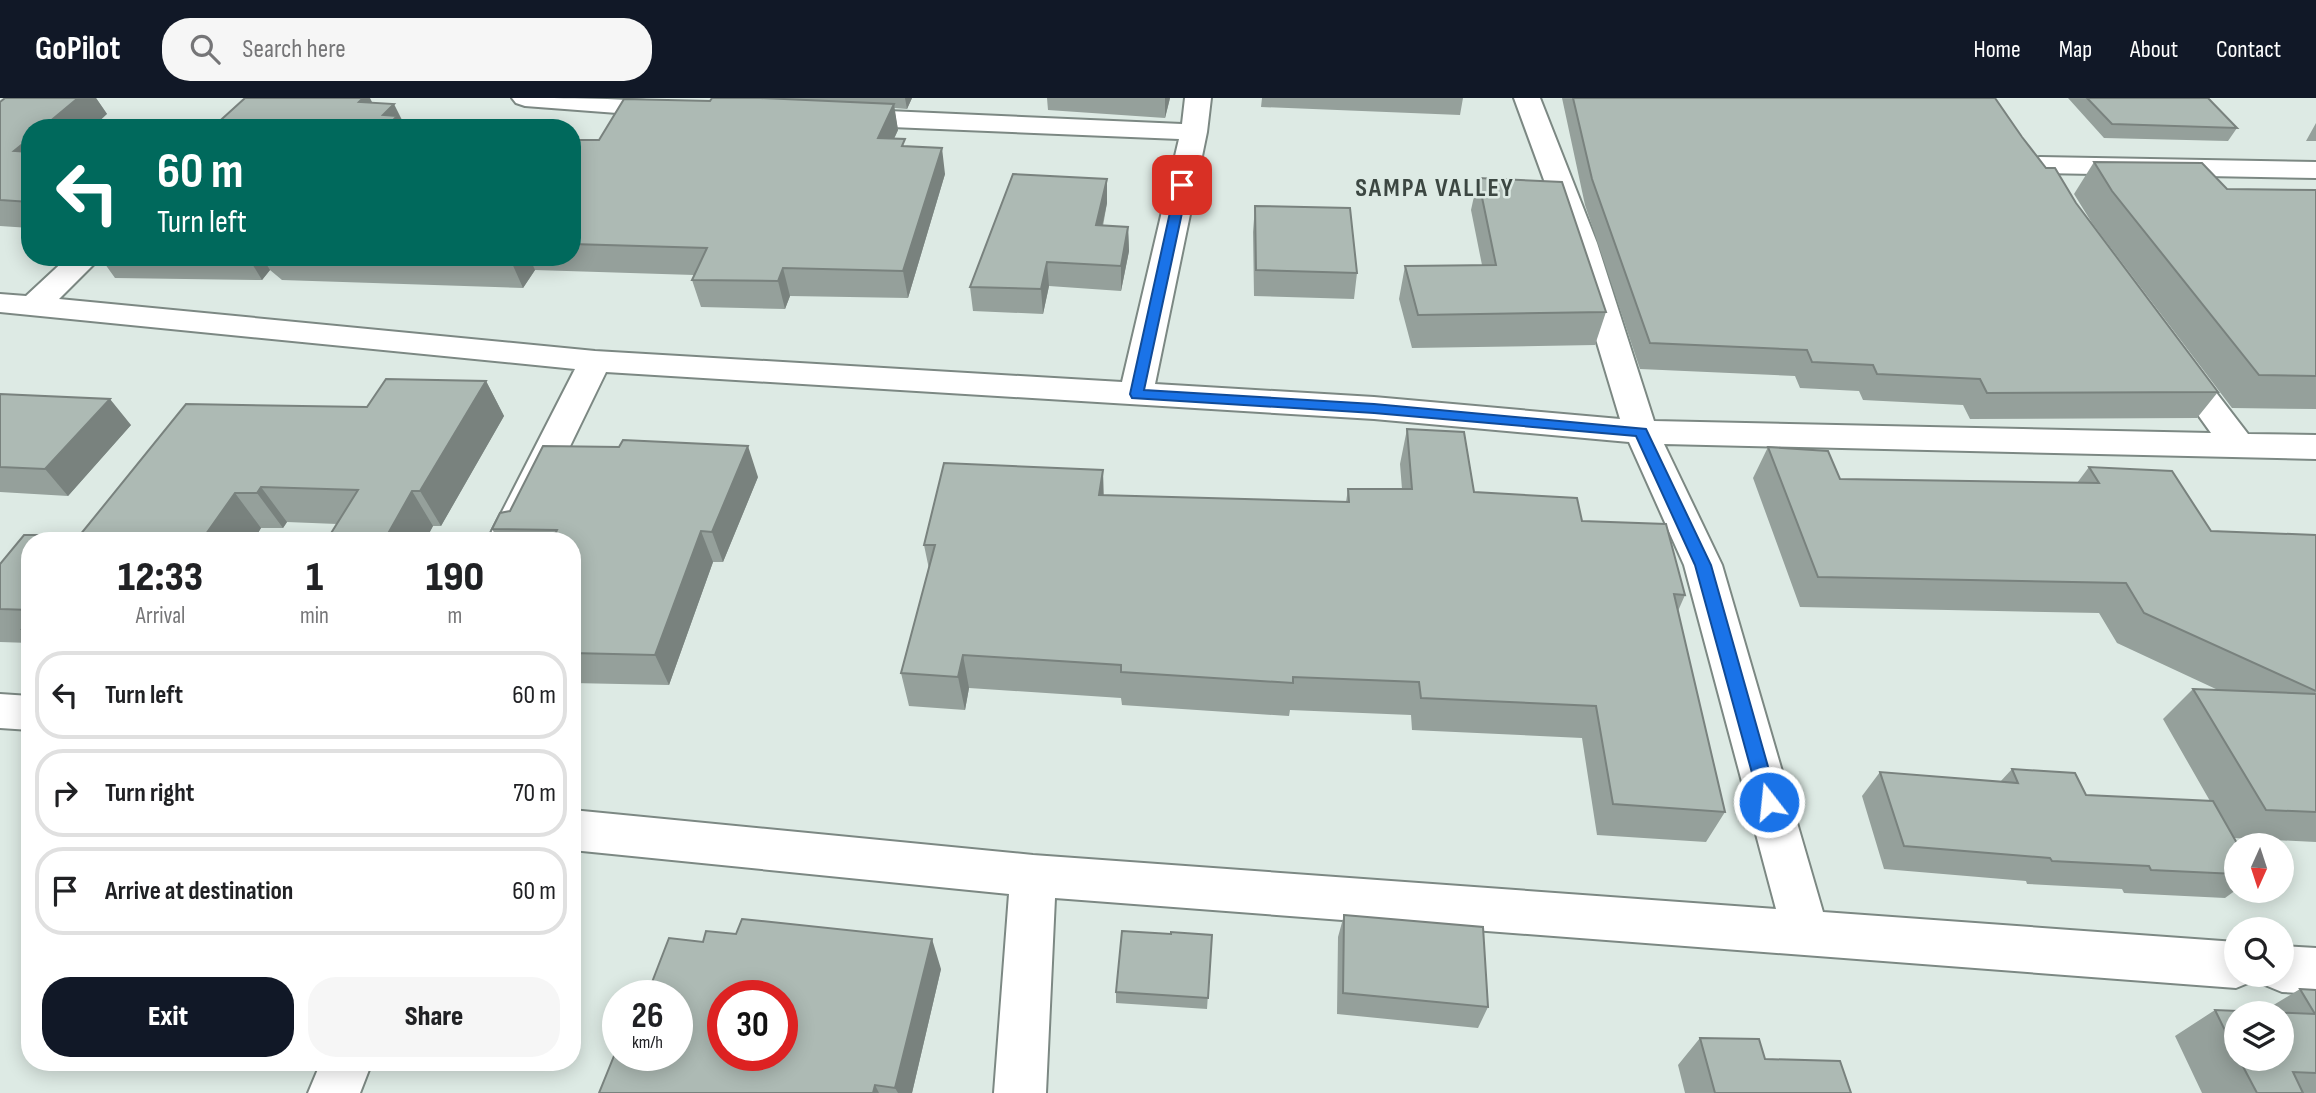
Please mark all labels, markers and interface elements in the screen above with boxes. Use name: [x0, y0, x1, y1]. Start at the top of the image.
search box: [162, 18, 652, 81]
text: GoPilot: [35, 29, 120, 69]
icon: search: [186, 30, 224, 68]
text: Search here: [242, 34, 346, 65]
text: Home: [1973, 35, 2021, 64]
text: Map: [2059, 35, 2092, 64]
text: About: [2130, 35, 2178, 64]
text: Contact: [2216, 35, 2281, 64]
text: 60 m: [157, 143, 244, 202]
icon: left: [42, 147, 133, 238]
pin: [1152, 155, 1212, 215]
icon: arrive: [1163, 166, 1201, 204]
district label: SAMPA VALLEY: [1355, 173, 1515, 204]
text: Turn left: [157, 203, 247, 242]
text: 12:33: [118, 552, 203, 603]
text: 1: [306, 552, 323, 603]
text: 190: [426, 552, 484, 603]
text: Arrival: [136, 602, 185, 630]
text: min: [300, 602, 329, 630]
text: m: [448, 602, 462, 630]
icon: left: [46, 676, 84, 714]
text: Turn left: [105, 680, 183, 711]
text: 60 m: [512, 680, 556, 711]
position arrow: [1732, 765, 1806, 839]
icon: right: [46, 774, 84, 812]
text: Turn right: [105, 778, 194, 809]
text: 70 m: [513, 778, 556, 809]
north arrow: [2224, 833, 2294, 903]
map controls: [2224, 833, 2294, 1071]
icon: arrive: [46, 872, 84, 910]
text: Arrive at destination: [105, 876, 293, 907]
text: 60 m: [512, 876, 556, 907]
button: search: [2224, 917, 2294, 987]
button: Exit: [42, 977, 294, 1057]
button: Share: [308, 977, 560, 1057]
speed limit sign: 30: [707, 980, 798, 1071]
text: 26: [632, 995, 663, 1038]
button: layers: [2224, 1001, 2294, 1071]
text: km/h: [632, 1032, 663, 1053]

